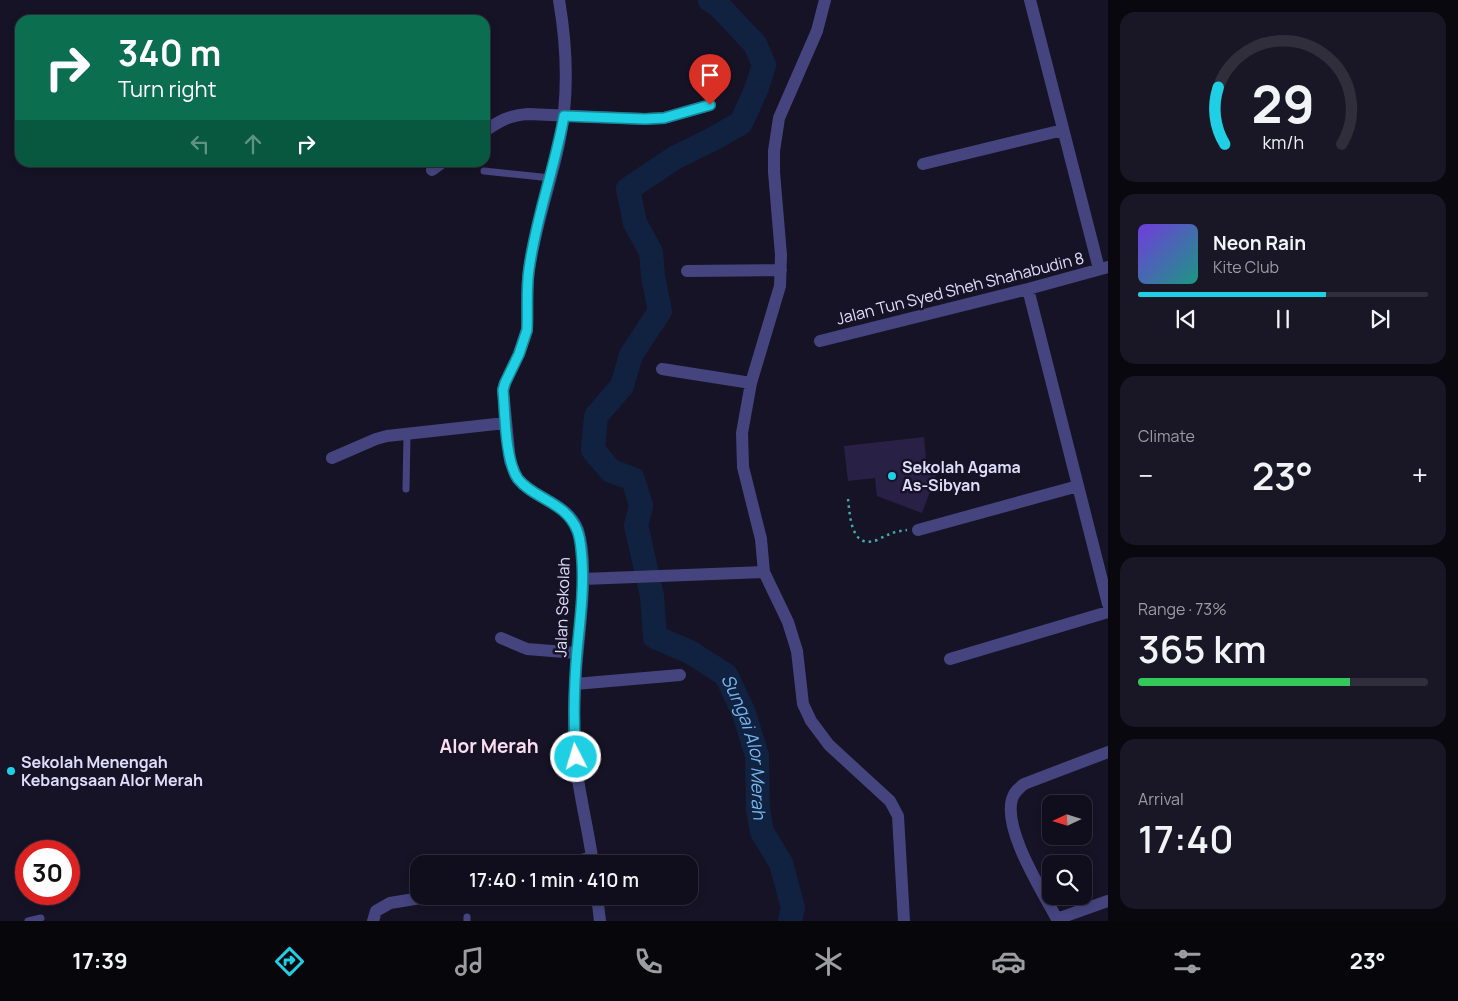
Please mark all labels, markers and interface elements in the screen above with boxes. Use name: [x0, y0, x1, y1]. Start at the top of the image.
text: 340 m: [118, 29, 221, 77]
icon: right: [35, 35, 100, 100]
pin: [689, 54, 731, 105]
icon: arrive: [696, 61, 724, 89]
text: 29: [1251, 68, 1315, 139]
text: Turn right: [118, 74, 216, 104]
icon: left: [186, 130, 214, 158]
icon: ahead: [239, 130, 267, 158]
icon: right: [292, 130, 320, 158]
text: km/h: [1262, 130, 1304, 154]
text: Neon Rain: [1213, 230, 1306, 256]
street label: Jalan Tun Syed Sheh Shahabudin 8: [834, 247, 1086, 329]
text: Kite Club: [1213, 256, 1279, 278]
icon: previous: [1172, 305, 1200, 333]
icon: pause: [1269, 305, 1297, 333]
icon: next: [1366, 305, 1394, 333]
text: Climate: [1138, 425, 1195, 447]
text: 23°: [1252, 449, 1313, 501]
place label: Sekolah Agama As-Sibyan: [902, 456, 1021, 496]
text: −: [1138, 456, 1153, 494]
text: +: [1412, 456, 1428, 494]
marker: Sekolah Agama As-Sibyan: [886, 470, 898, 482]
street label: Jalan Sekolah: [549, 557, 575, 657]
text: Range · 73%: [1138, 598, 1227, 620]
text: 365 km: [1138, 622, 1267, 674]
water label: Sungai Alor Merah: [716, 670, 773, 822]
position arrow: [549, 730, 601, 782]
district label: Alor Merah: [439, 733, 539, 759]
place label: Sekolah Menengah Kebangsaan Alor Merah: [21, 751, 203, 791]
marker: Sekolah Menengah Kebangsaan Alor Merah: [5, 765, 17, 777]
text: Arrival: [1138, 788, 1184, 810]
north arrow: [1042, 795, 1092, 845]
map controls: [1042, 795, 1092, 905]
text: 17:40: [1138, 812, 1234, 864]
speed limit sign: 30: [15, 840, 80, 905]
button: search: [1042, 855, 1092, 905]
text: 17:40 · 1 min · 410 m: [469, 867, 639, 893]
icon: directions: [272, 944, 307, 979]
icon: music: [452, 944, 487, 979]
icon: phone: [631, 944, 666, 979]
icon: climate: [811, 944, 846, 979]
icon: car: [991, 944, 1026, 979]
icon: filters: [1170, 944, 1205, 979]
text: 17:39: [72, 946, 128, 976]
text: 23°: [1350, 946, 1386, 976]

